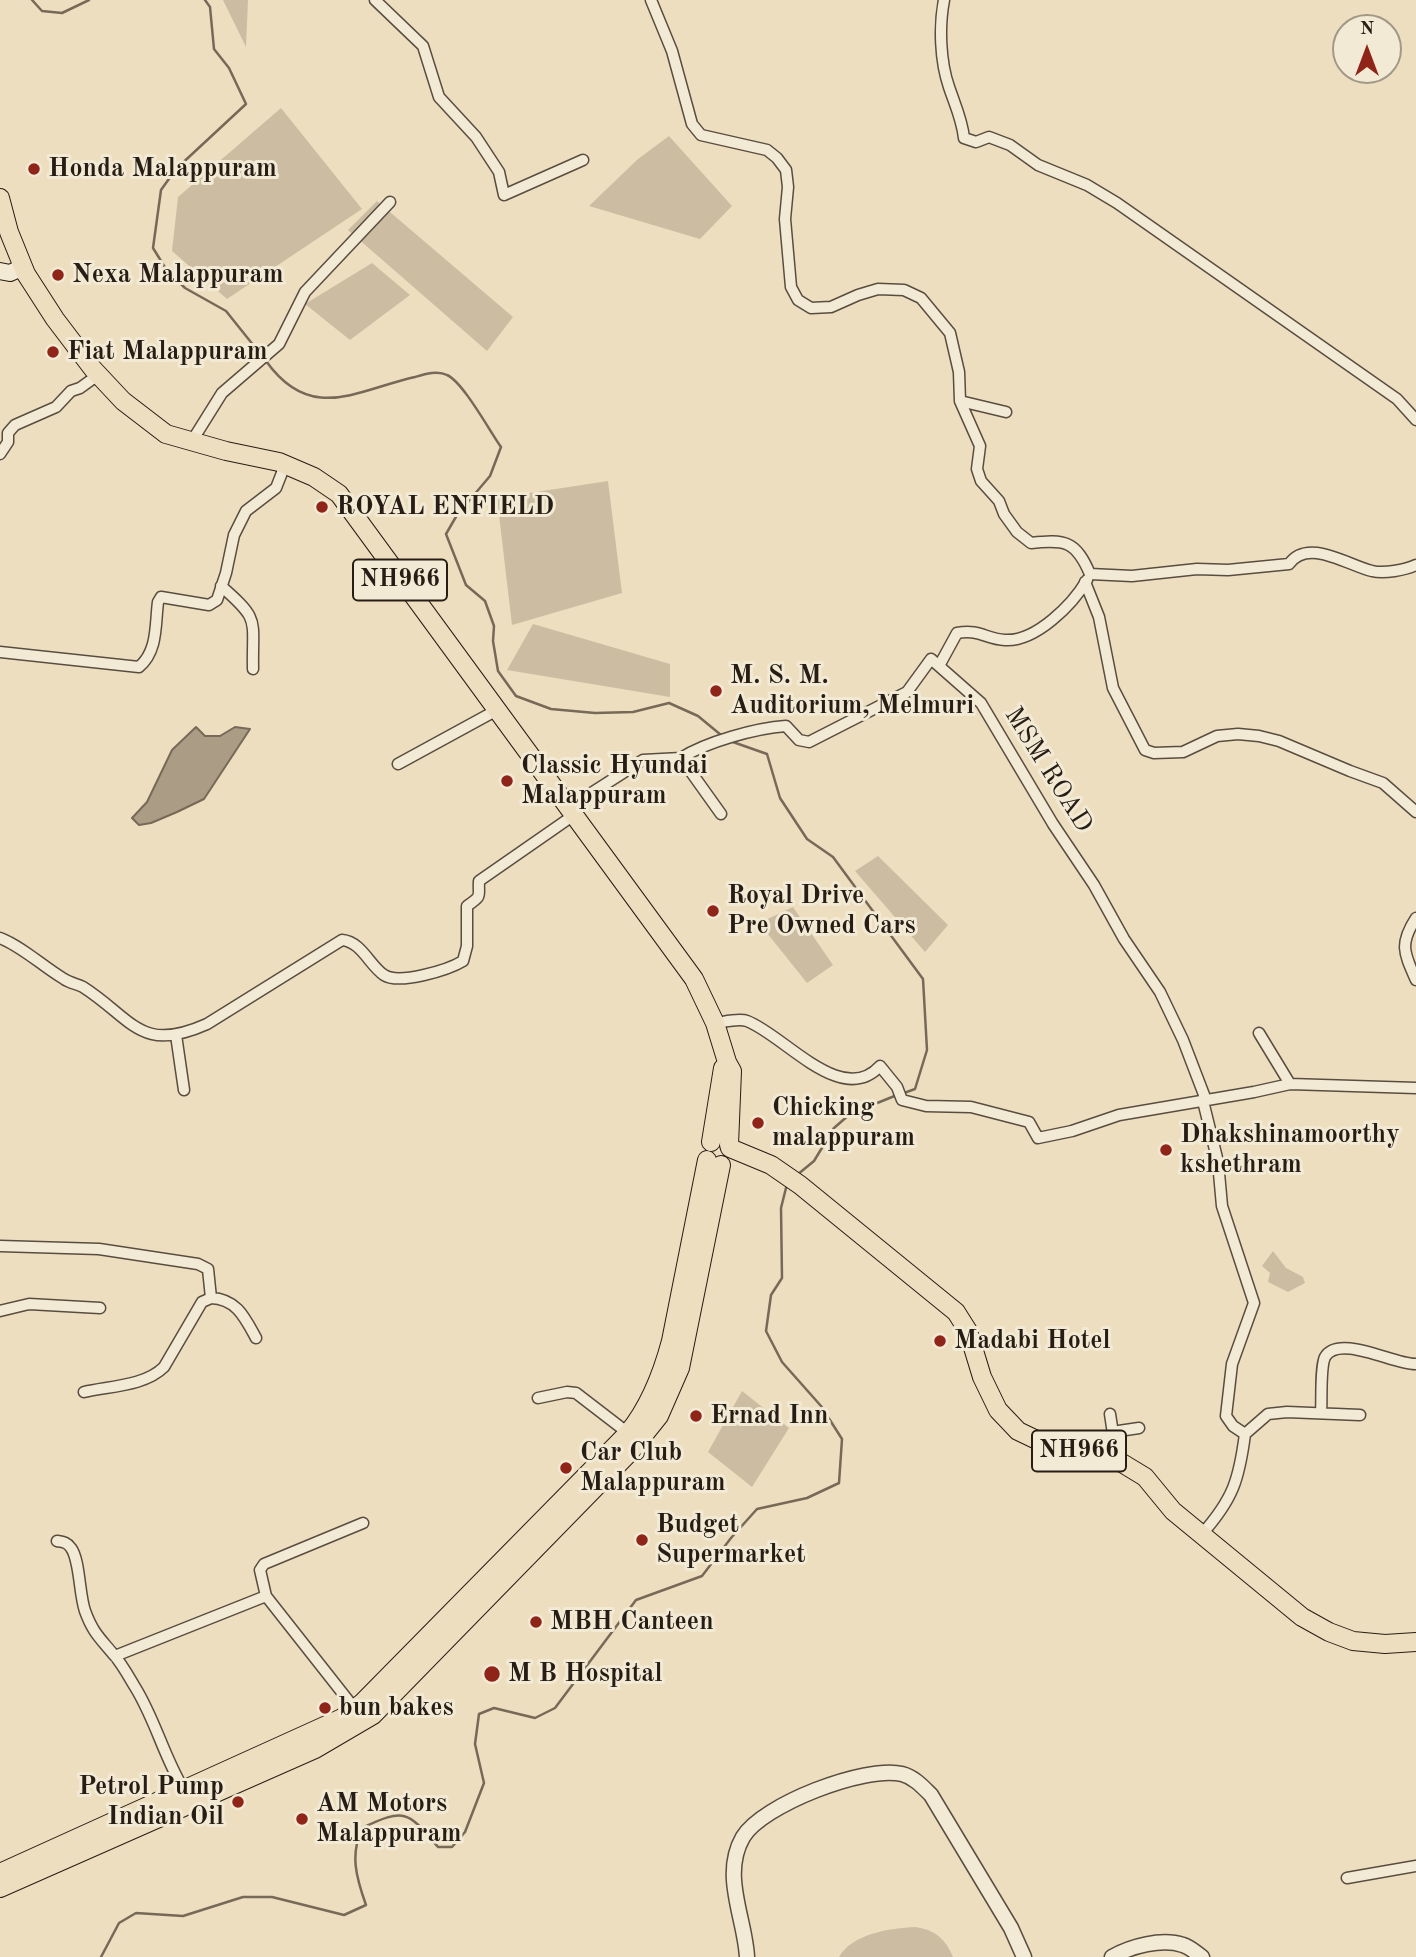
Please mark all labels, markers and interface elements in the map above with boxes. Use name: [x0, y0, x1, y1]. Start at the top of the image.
north arrow: [1332, 14, 1402, 84]
text: N: [1360, 20, 1374, 39]
place label: Honda Malappuram: [48, 153, 277, 185]
marker: Honda Malappuram: [26, 161, 42, 177]
place label: Nexa Malappuram: [72, 259, 284, 291]
marker: Nexa Malappuram: [50, 267, 66, 283]
place label: Fiat Malappuram: [67, 336, 268, 368]
marker: Fiat Malappuram: [45, 344, 61, 360]
place label: ROYAL ENFIELD: [336, 491, 554, 523]
marker: ROYAL ENFIELD: [314, 499, 330, 515]
road number: NH966: [353, 560, 447, 600]
place label: M. S. M. Auditorium, Melmuri: [730, 660, 974, 722]
marker: M. S. M. Auditorium, Melmuri: [708, 683, 724, 699]
street label: MSM ROAD: [997, 701, 1099, 839]
place label: Classic Hyundai Malappuram: [521, 750, 708, 812]
marker: Classic Hyundai Malappuram: [499, 773, 515, 789]
place label: Royal Drive Pre Owned Cars: [727, 880, 916, 942]
marker: Royal Drive Pre Owned Cars: [705, 903, 721, 919]
place label: Chicking malappuram: [772, 1092, 915, 1154]
marker: Chicking malappuram: [750, 1115, 766, 1131]
place label: Dhakshinamoorthy kshethram: [1180, 1119, 1400, 1180]
marker: Dhakshinamoorthy kshethram: [1158, 1142, 1174, 1158]
place label: Madabi Hotel: [954, 1325, 1111, 1357]
marker: Madabi Hotel: [932, 1333, 948, 1349]
place label: Ernad Inn: [710, 1400, 829, 1432]
marker: Ernad Inn: [688, 1408, 704, 1424]
road number: NH966: [1032, 1430, 1126, 1471]
place label: Car Club Malappuram: [580, 1437, 725, 1498]
marker: Car Club Malappuram: [558, 1460, 574, 1476]
place label: Budget Supermarket: [656, 1509, 806, 1570]
marker: Budget Supermarket: [634, 1532, 650, 1548]
place label: MBH Canteen: [550, 1606, 714, 1638]
marker: MBH Canteen: [528, 1614, 544, 1630]
place label: M B Hospital: [508, 1658, 662, 1690]
marker: M B Hospital: [482, 1664, 502, 1684]
place label: bun bakes: [339, 1692, 454, 1724]
marker: bun bakes: [317, 1700, 333, 1716]
place label: Petrol Pump Indian Oil: [78, 1771, 224, 1832]
place label: AM Motors Malappuram: [316, 1788, 461, 1850]
marker: Petrol Pump Indian Oil: [230, 1794, 246, 1810]
marker: AM Motors Malappuram: [294, 1811, 310, 1827]

